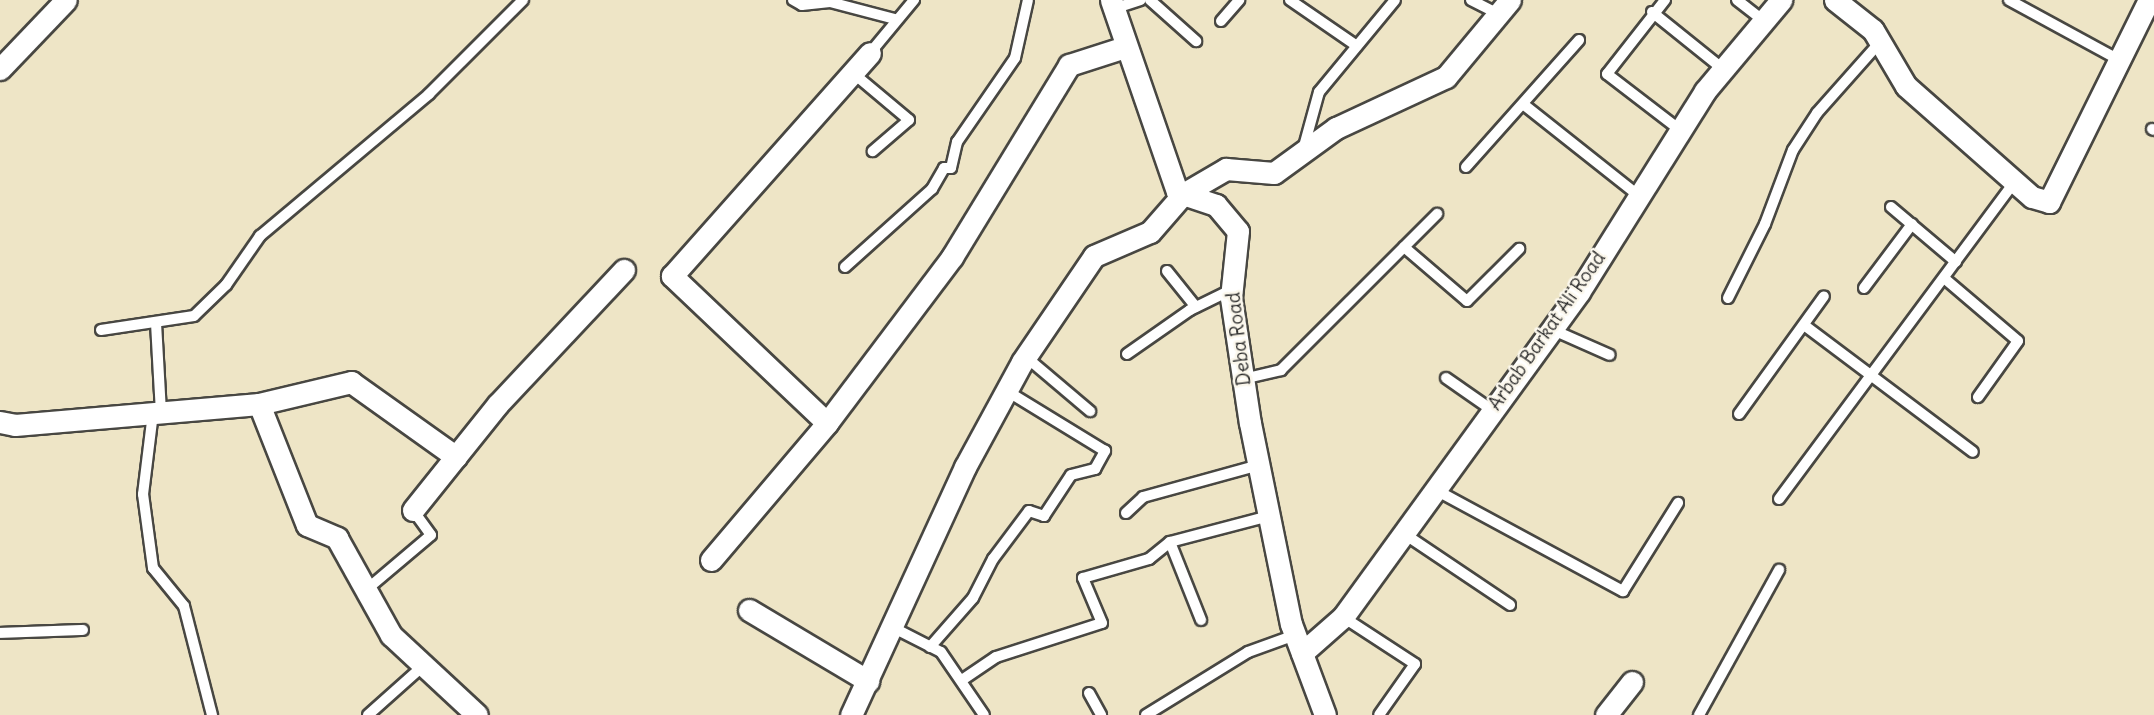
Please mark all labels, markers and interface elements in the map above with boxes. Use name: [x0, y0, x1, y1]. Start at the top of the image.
street label: Arbab Barkat Ali Road: [1484, 247, 1610, 415]
street label: Deba Road: [1222, 291, 1256, 387]

